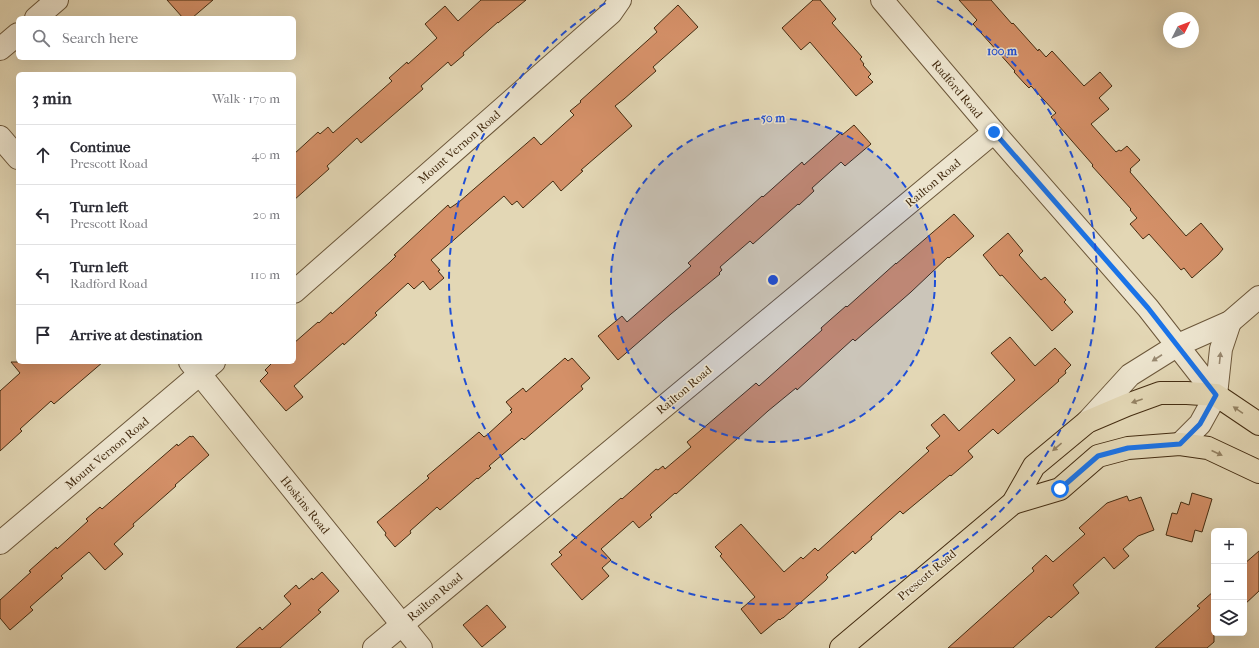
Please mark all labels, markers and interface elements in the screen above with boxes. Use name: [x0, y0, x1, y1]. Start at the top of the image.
north arrow: [1163, 12, 1199, 48]
search box: [16, 16, 296, 60]
icon: search: [30, 27, 52, 49]
text: Search here: [62, 29, 138, 47]
text: 100 m: [987, 44, 1018, 58]
street label: Radford Road: [929, 57, 986, 121]
text: 3 min: [32, 88, 72, 108]
text: Walk · 170 m: [212, 91, 280, 106]
street label: Mount Vernon Road: [415, 107, 503, 187]
text: 50 m: [761, 111, 786, 125]
route end: [985, 123, 1003, 141]
text: Continue: [70, 138, 130, 156]
icon: ahead: [32, 144, 54, 166]
text: 40 m: [252, 147, 280, 162]
text: Prescott Road: [70, 156, 148, 171]
street label: Railton Road: [903, 156, 964, 210]
text: Turn left: [70, 198, 128, 216]
icon: left: [32, 204, 54, 226]
text: 20 m: [253, 207, 280, 222]
text: Prescott Road: [70, 216, 148, 231]
text: Turn left: [70, 258, 128, 276]
icon: left: [32, 264, 54, 286]
text: 110 m: [250, 267, 280, 282]
centre of rings: [766, 273, 780, 287]
text: Radford Road: [70, 276, 147, 291]
icon: arrive: [32, 324, 54, 346]
text: Arrive at destination: [70, 326, 202, 344]
one-way arrow: [1217, 352, 1223, 364]
one-way arrow: [1152, 354, 1163, 362]
street label: Railton Road: [654, 363, 715, 417]
one-way arrow: [1130, 399, 1142, 405]
one-way arrow: [1232, 406, 1243, 414]
street label: Mount Vernon Road: [62, 414, 152, 492]
one-way arrow: [1051, 443, 1062, 452]
one-way arrow: [1212, 450, 1223, 456]
street label: Hoskins Road: [277, 473, 333, 537]
route start: [1051, 480, 1069, 498]
map controls: [1211, 528, 1247, 636]
button: +: [1211, 528, 1247, 564]
street label: Prescott Road: [895, 546, 959, 603]
button: −: [1211, 564, 1247, 600]
street label: Railton Road: [405, 570, 466, 624]
button: layers: [1211, 600, 1247, 636]

